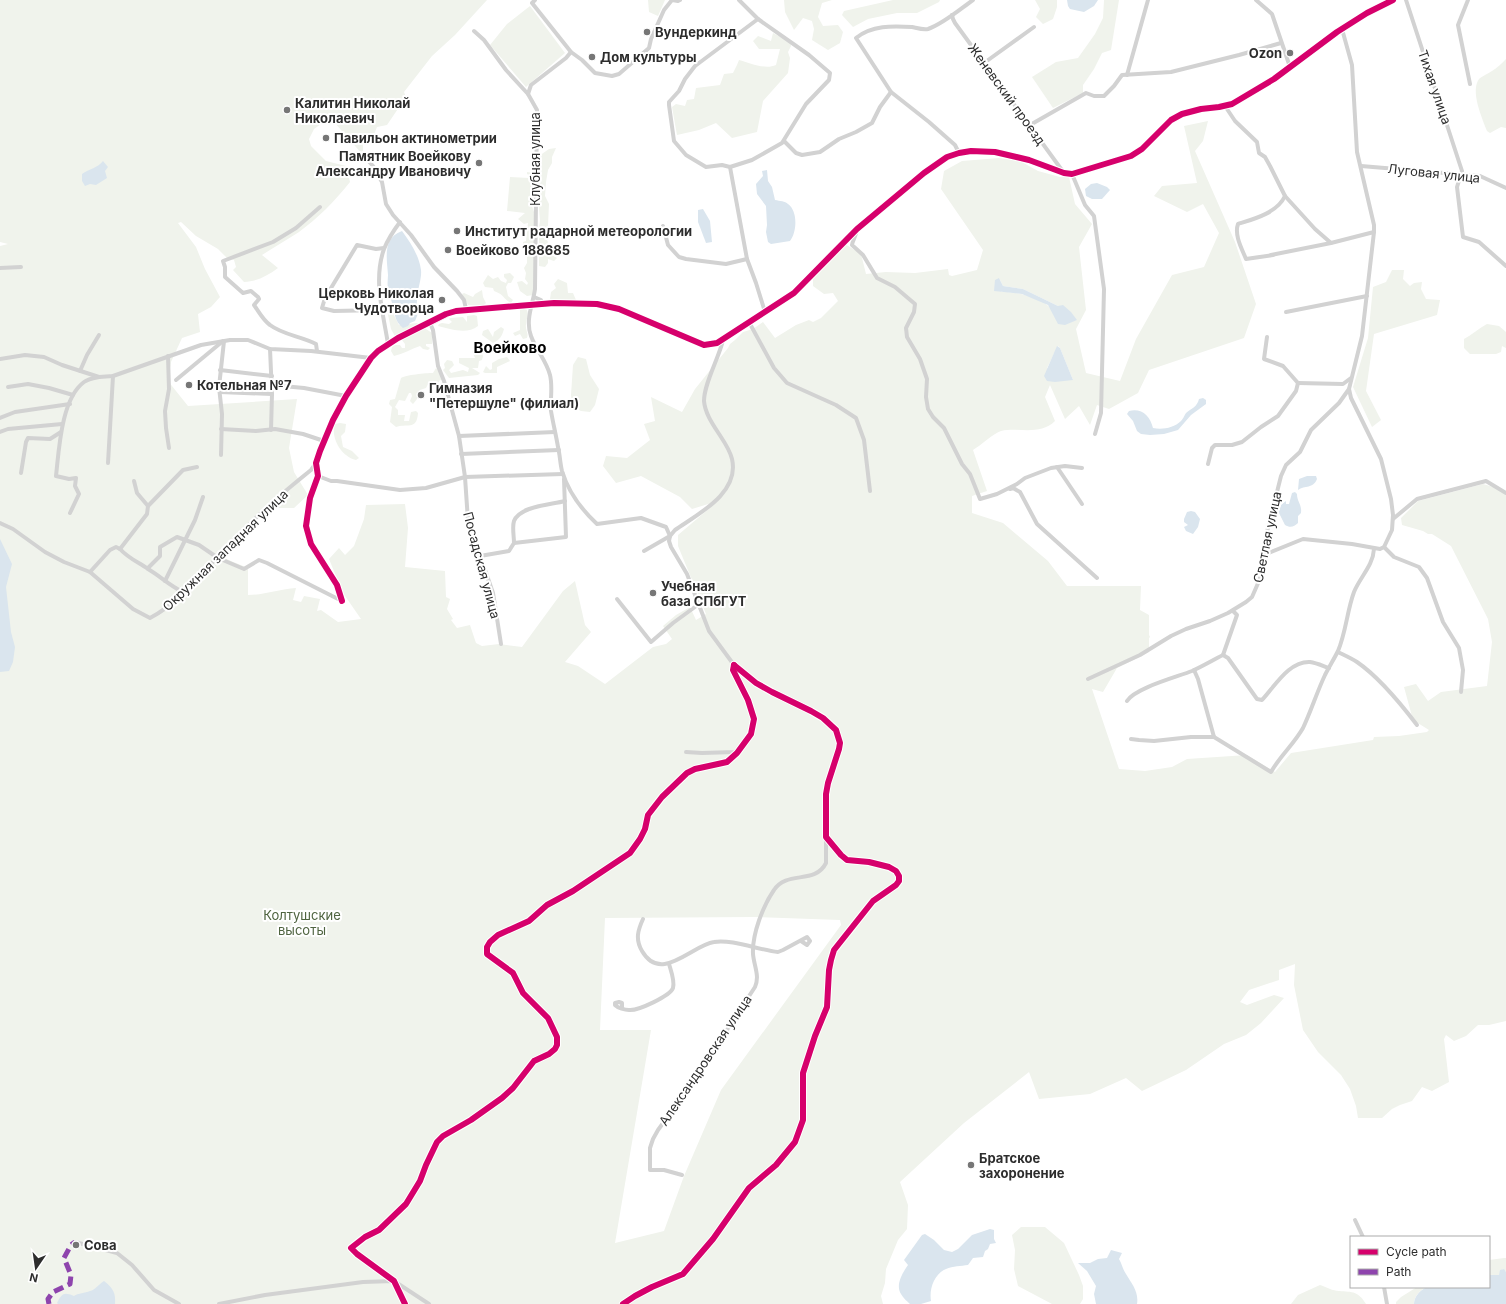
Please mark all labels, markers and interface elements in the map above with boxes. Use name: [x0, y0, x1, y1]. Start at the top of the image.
place label: Вундеркинд: [655, 24, 737, 40]
marker: Вундеркинд: [642, 27, 652, 37]
street label: Женевский проезд: [965, 40, 1049, 148]
place label: Ozon: [1249, 45, 1282, 61]
marker: Ozon: [1285, 48, 1295, 58]
street label: Тихая улица: [1415, 48, 1455, 126]
place label: Дом культуры: [600, 49, 696, 65]
marker: Дом культуры: [587, 52, 597, 62]
place label: Калитин Николай Николаевич: [295, 95, 410, 126]
marker: Калитин Николай Николаевич: [282, 105, 292, 115]
street label: Клубная улица: [527, 112, 543, 206]
place label: Павильон актинометрии: [334, 130, 497, 146]
marker: Павильон актинометрии: [321, 133, 331, 143]
place label: Памятник Воейкову Александру Ивановичу: [315, 148, 471, 179]
marker: Памятник Воейкову Александру Ивановичу: [474, 158, 484, 168]
street label: Луговая улица: [1387, 160, 1481, 186]
place label: Институт радарной метеорологии: [465, 223, 692, 239]
marker: Институт радарной метеорологии: [452, 226, 462, 236]
place label: Воейково 188685: [456, 242, 570, 258]
marker: Воейково 188685: [443, 245, 453, 255]
place label: Церковь Николая Чудотворца: [319, 285, 434, 316]
marker: Церковь Николая Чудотворца: [437, 295, 447, 305]
district label: Воейково: [474, 338, 546, 357]
place label: Котельная №7: [197, 377, 292, 393]
marker: Котельная №7: [184, 380, 194, 390]
place label: Гимназия "Петершуле" (филиал): [429, 380, 579, 411]
marker: Гимназия "Петершуле" (филиал): [416, 390, 426, 400]
street label: Окружная западная улица: [159, 486, 291, 614]
street label: Светлая улица: [1250, 490, 1284, 584]
street label: Посадская улица: [460, 510, 504, 620]
place label: Учебная база СПбГУТ: [661, 578, 747, 609]
marker: Учебная база СПбГУТ: [648, 588, 658, 598]
park label: Колтушские высоты: [263, 907, 341, 938]
street label: Александровская улица: [655, 992, 755, 1128]
place label: Братское захоронение: [979, 1150, 1065, 1181]
marker: Братское захоронение: [966, 1160, 976, 1170]
legend: [1350, 1236, 1490, 1288]
place label: Сова: [84, 1237, 117, 1253]
marker: Сова: [71, 1240, 81, 1250]
text: Cycle path: [1386, 1244, 1447, 1259]
north arrow: [16, 1248, 56, 1288]
text: Path: [1386, 1264, 1411, 1279]
text: N: [28, 1270, 39, 1286]

